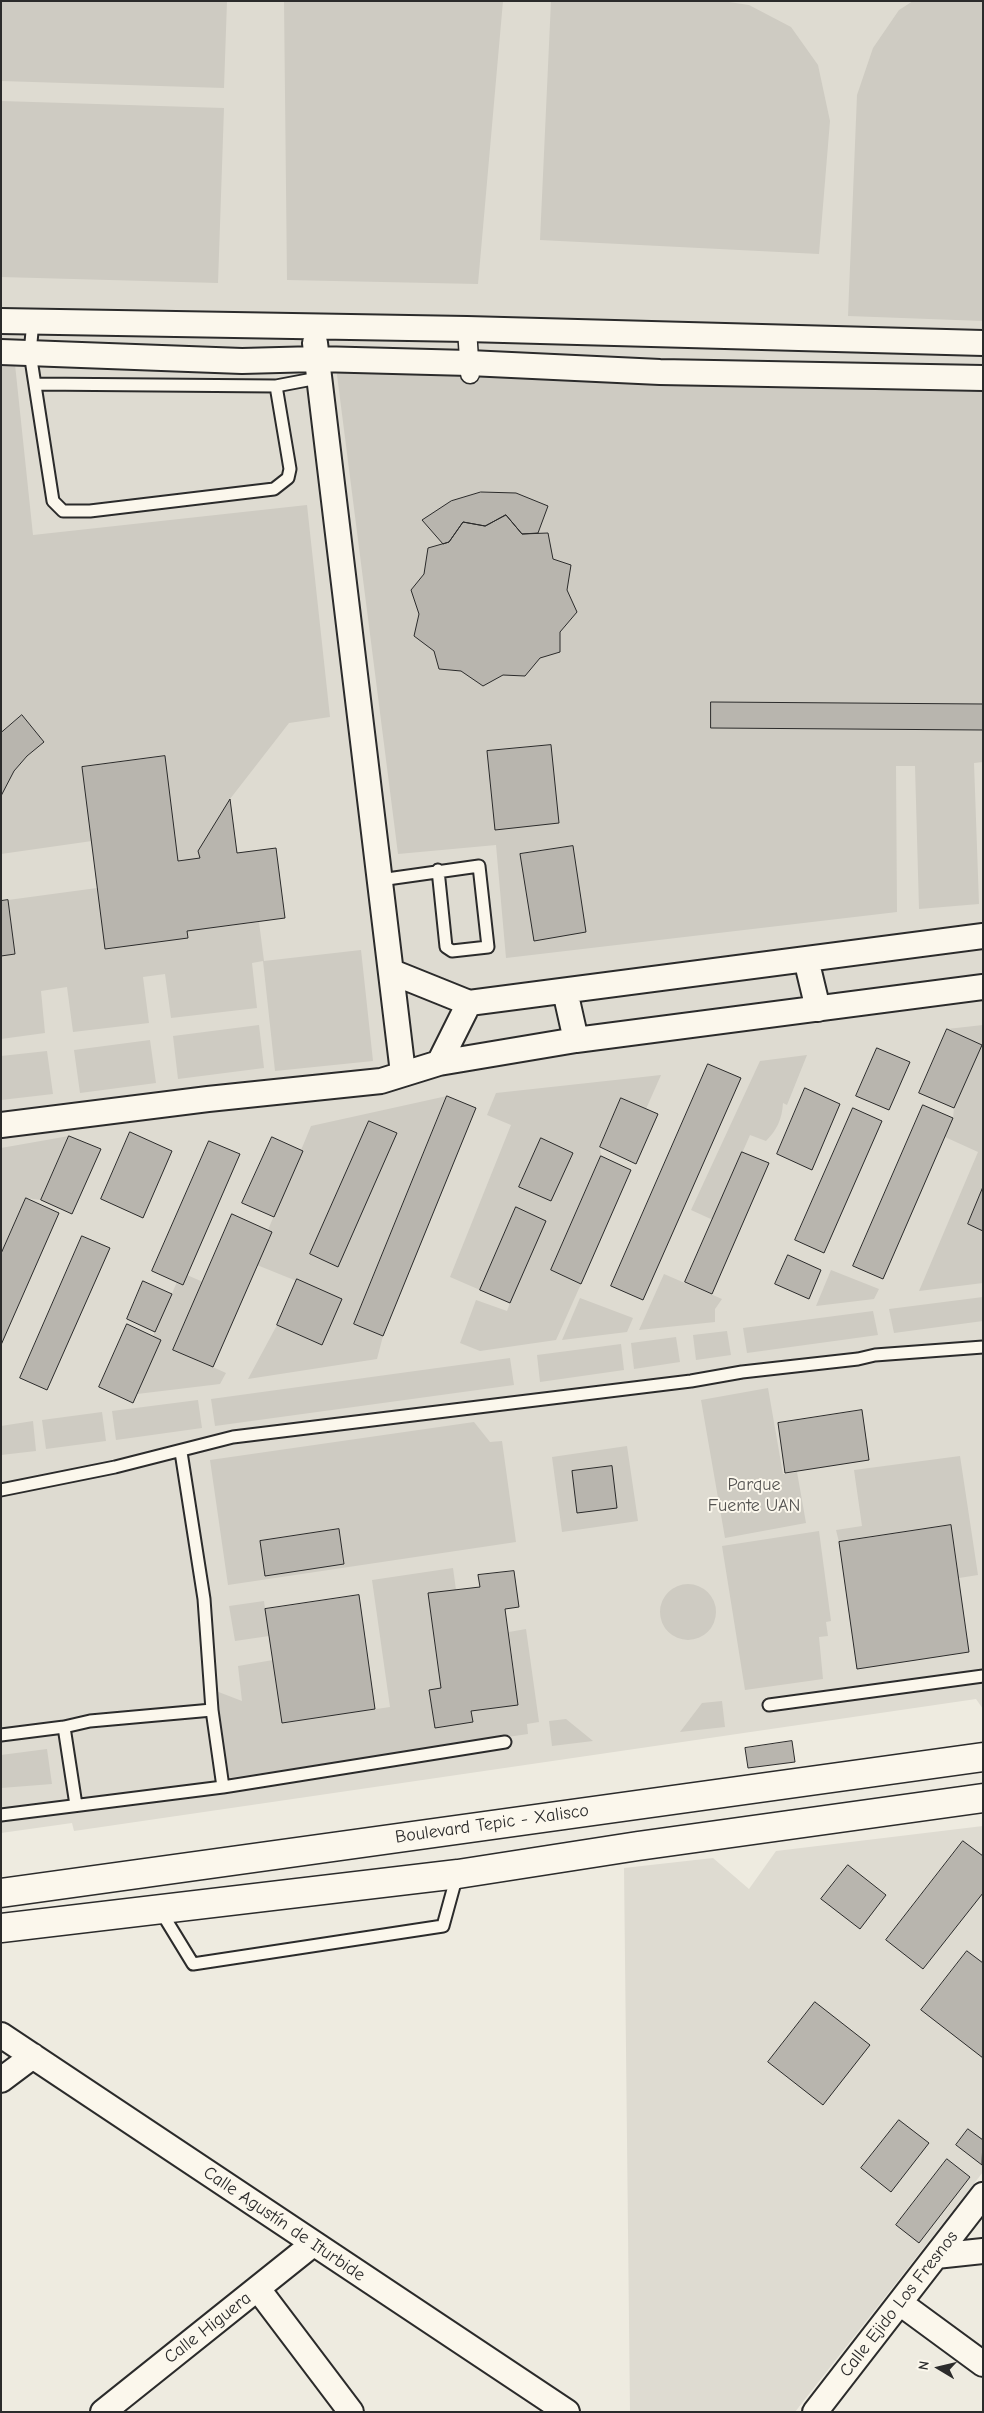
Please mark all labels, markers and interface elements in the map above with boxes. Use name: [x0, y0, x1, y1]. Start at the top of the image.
park label: Parque Fuente UAN: [708, 1474, 800, 1516]
street label: Boulevard Tepic - Xalisco: [394, 1800, 590, 1848]
street label: Calle Agustín de Iturbide: [199, 2162, 369, 2286]
street label: Calle Ejido Los Fresnos: [835, 2227, 963, 2381]
street label: Calle Higuera: [160, 2287, 256, 2369]
north arrow: [914, 2343, 964, 2393]
text: N: [915, 2360, 933, 2371]

